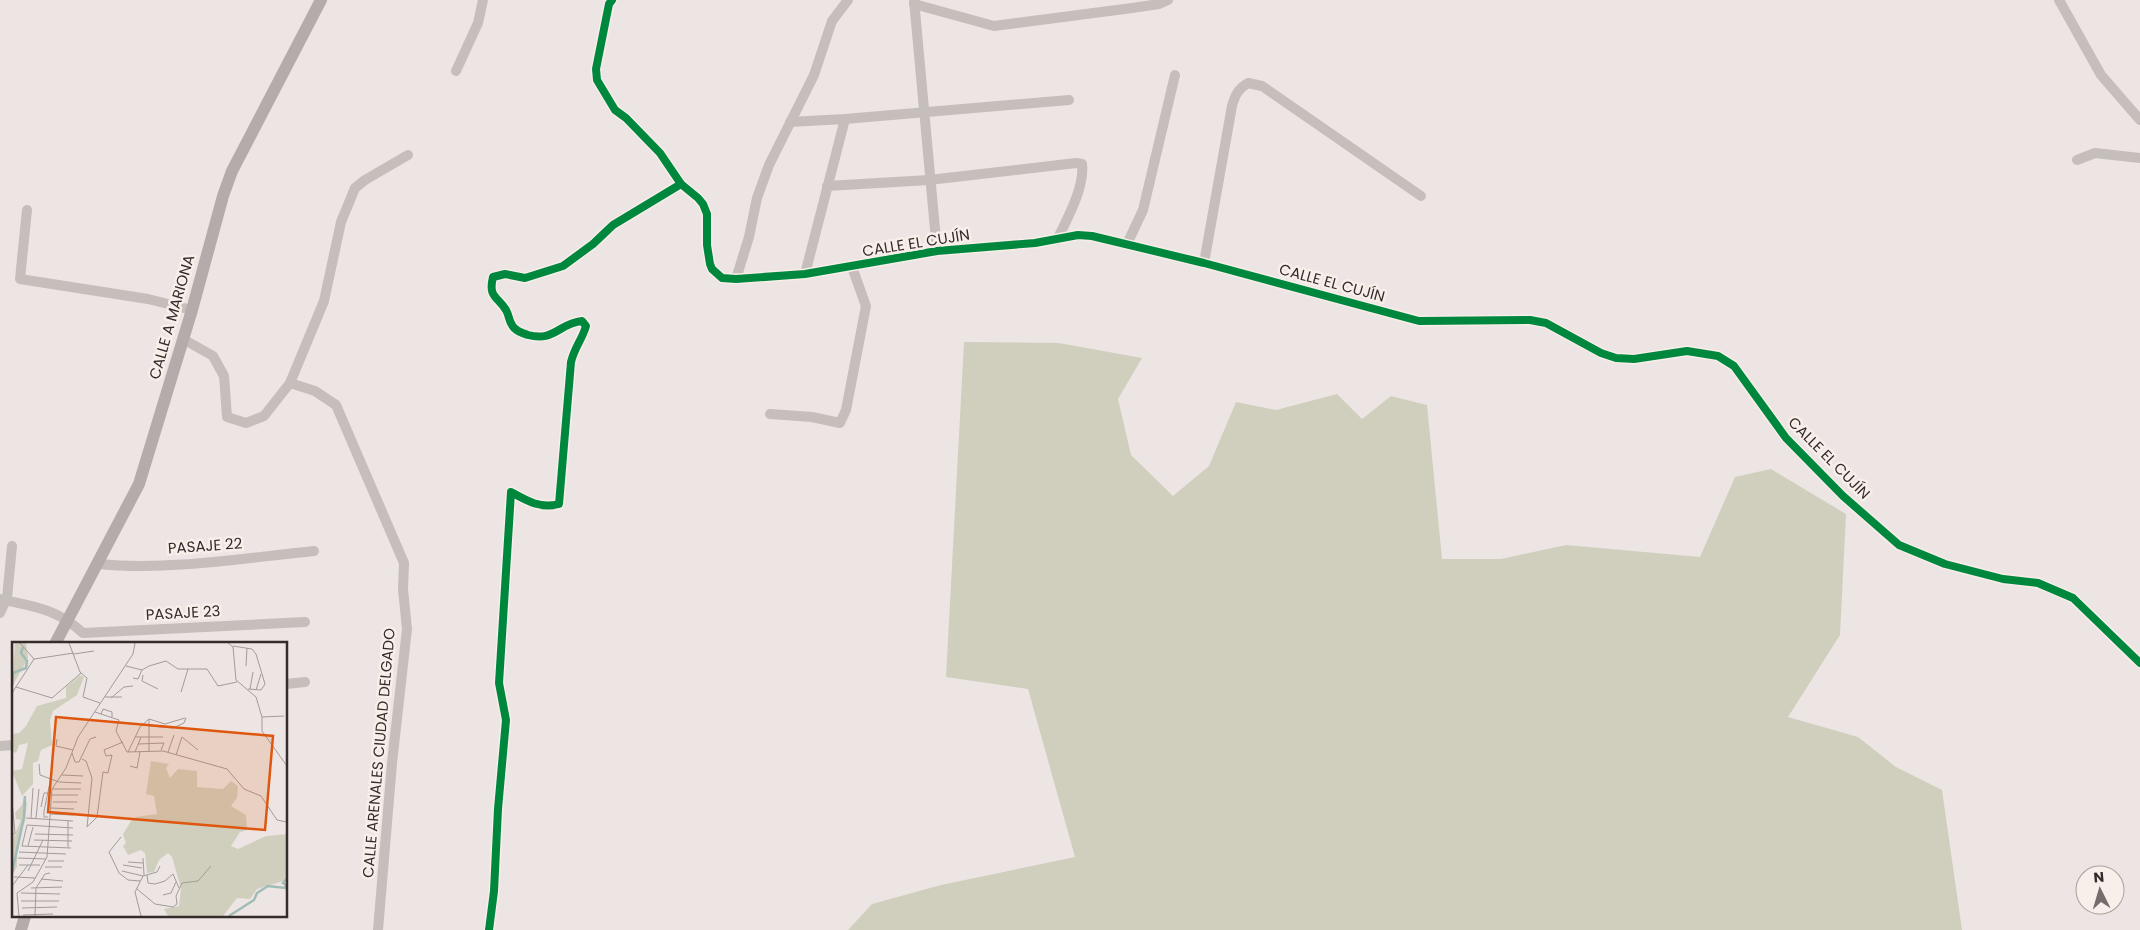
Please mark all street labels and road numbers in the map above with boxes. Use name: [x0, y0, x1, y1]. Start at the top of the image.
street label: CALLE EL CUJÍN: [861, 224, 971, 261]
street label: CALLE A MARIONA: [144, 252, 199, 382]
street label: CALLE EL CUJÍN: [1277, 258, 1387, 307]
street label: CALLE EL CUJÍN: [1784, 412, 1875, 503]
street label: PASAJE 22: [167, 532, 243, 559]
street label: PASAJE 23: [145, 600, 221, 625]
street label: CALLE ARENALES CIUDAD DELGADO: [357, 627, 400, 879]

